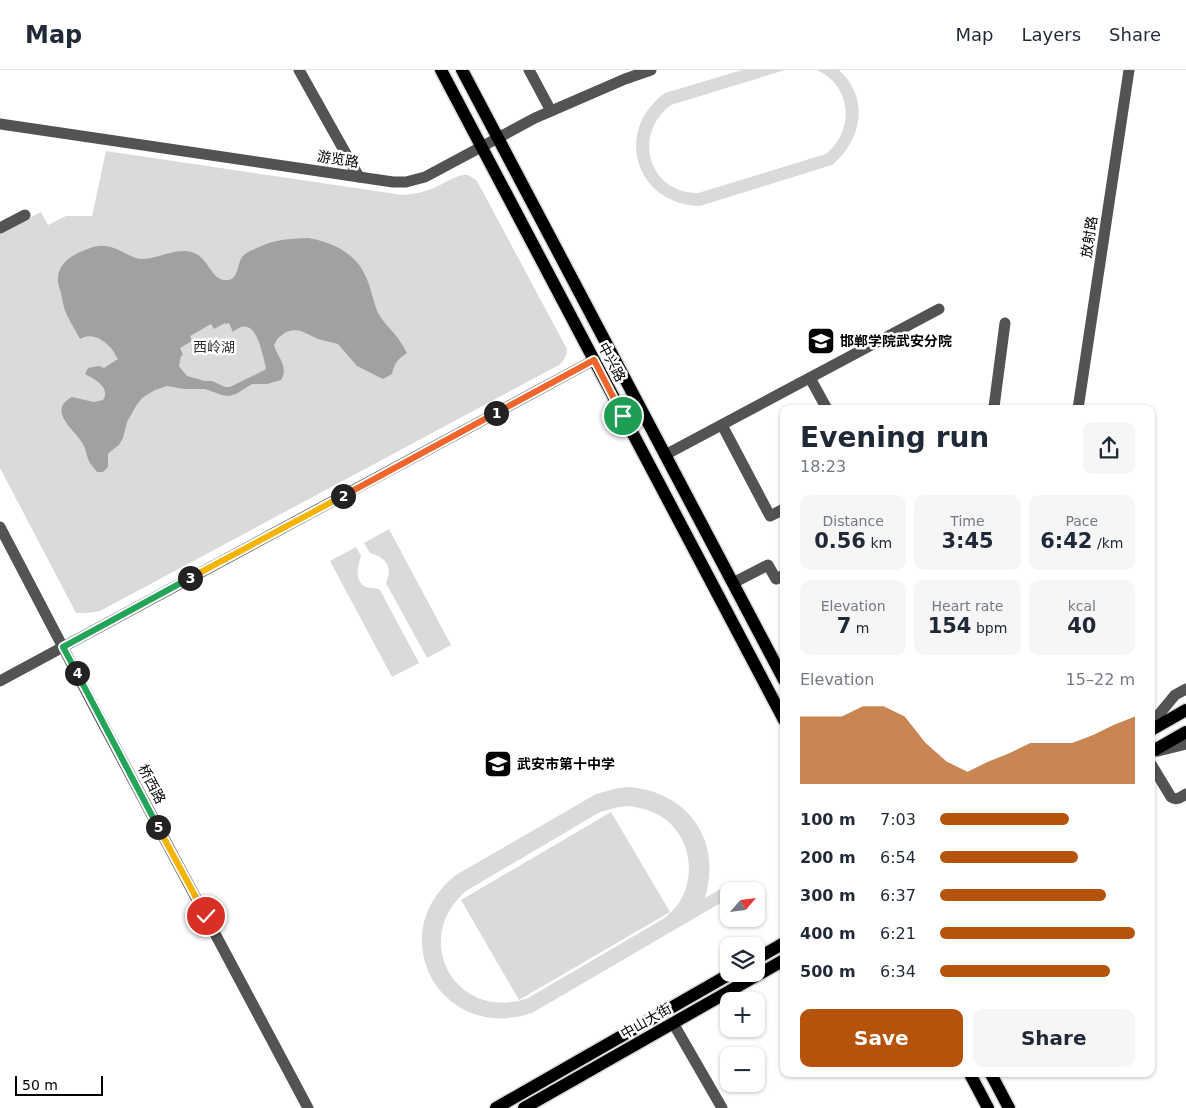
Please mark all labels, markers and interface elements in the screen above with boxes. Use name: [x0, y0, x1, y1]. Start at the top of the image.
text: Map: [25, 21, 82, 49]
text: Map: [955, 24, 993, 45]
text: Layers: [1021, 24, 1081, 45]
text: Share: [1109, 24, 1161, 45]
street label: 游览路: [316, 148, 360, 170]
street label: 放射路: [1078, 215, 1100, 259]
school or university icon: 邯郸学院武安分院: [806, 326, 836, 356]
place label: 邯郸学院武安分院: [840, 333, 952, 349]
park label: 西岭湖: [193, 339, 235, 355]
street label: 中兴路: [595, 340, 629, 384]
pin: [602, 395, 644, 437]
pin: 1: [484, 400, 508, 426]
icon: arrive: [609, 402, 637, 430]
text: 1: [492, 405, 501, 421]
text: Evening run: [800, 421, 989, 454]
button: share: [1083, 422, 1135, 474]
text: 18:23: [800, 457, 846, 476]
pin: 2: [330, 484, 356, 508]
text: 2: [339, 488, 348, 504]
text: Distance: [823, 513, 884, 529]
text: Time: [950, 513, 985, 529]
text: Pace: [1065, 513, 1098, 529]
text: 0.56: [814, 529, 866, 553]
text: 3:45: [941, 529, 994, 553]
text: 6:42: [1040, 529, 1092, 553]
text: km: [866, 535, 892, 551]
text: /km: [1092, 535, 1123, 551]
pin: 3: [178, 566, 202, 590]
text: 3: [186, 570, 195, 586]
text: Elevation: [821, 598, 886, 614]
text: Heart rate: [932, 598, 1003, 614]
text: kcal: [1068, 598, 1096, 614]
text: 7: [837, 614, 851, 638]
text: 154: [928, 614, 971, 638]
text: 40: [1067, 614, 1096, 638]
text: m: [851, 620, 870, 636]
text: bpm: [971, 620, 1007, 636]
pin: 4: [64, 660, 90, 686]
text: 4: [73, 665, 82, 681]
text: Elevation: [800, 670, 874, 689]
text: 15–22 m: [1066, 670, 1135, 689]
school or university icon: 武安市第十中学: [483, 749, 513, 779]
place label: 武安市第十中学: [517, 756, 615, 772]
street label: 桥西路: [135, 762, 169, 806]
text: 100 m: [800, 810, 856, 829]
text: 7:03: [880, 810, 916, 829]
pin: 5: [146, 814, 170, 840]
text: 5: [154, 819, 163, 835]
text: 200 m: [800, 848, 856, 867]
text: 6:54: [880, 848, 916, 867]
north arrow: [720, 882, 765, 928]
map controls: [720, 882, 765, 1092]
text: 300 m: [800, 886, 856, 905]
text: 6:37: [880, 886, 916, 905]
pin: [185, 895, 227, 937]
icon: check: [192, 902, 220, 930]
text: 400 m: [800, 924, 856, 943]
text: 6:21: [880, 924, 916, 943]
button: layers: [720, 937, 765, 982]
text: 500 m: [800, 962, 856, 981]
text: 6:34: [880, 962, 916, 981]
button: +: [720, 992, 765, 1037]
street label: 中山大街: [618, 1000, 674, 1042]
button: Save: [800, 1009, 963, 1067]
button: Share: [973, 1009, 1135, 1067]
button: −: [720, 1047, 765, 1092]
scale bar: [15, 1073, 102, 1096]
text: 50 m: [22, 1077, 58, 1093]

